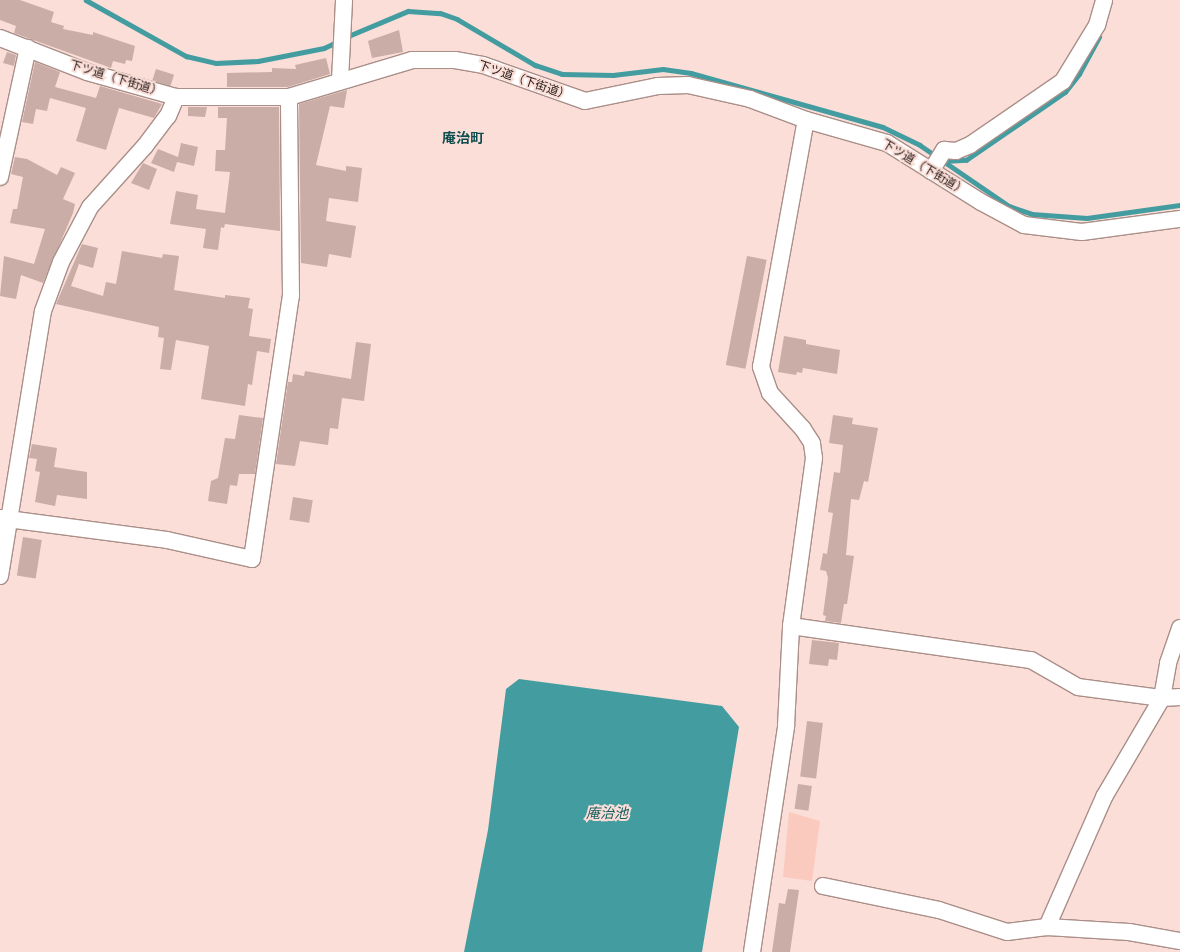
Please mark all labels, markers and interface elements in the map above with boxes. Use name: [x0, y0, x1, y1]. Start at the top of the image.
street label: 下ツ道（下街道）: [68, 58, 164, 100]
street label: 下ツ道（下街道）: [476, 59, 572, 103]
district label: 庵治町: [442, 131, 484, 147]
street label: 下ツ道（下街道）: [879, 137, 969, 199]
water label: 庵治池: [586, 806, 628, 822]

